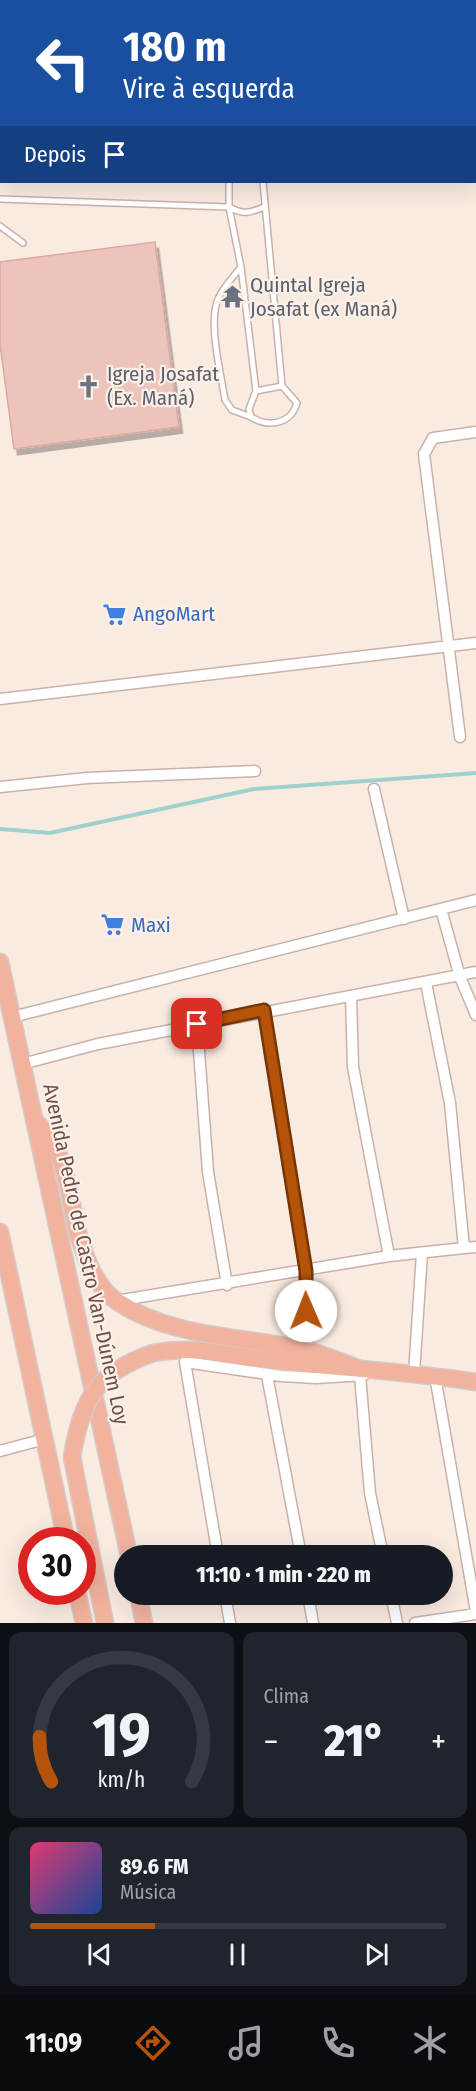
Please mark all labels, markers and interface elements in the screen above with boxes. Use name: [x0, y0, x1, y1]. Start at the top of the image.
text: 180 m: [123, 22, 227, 72]
icon: left: [24, 24, 102, 102]
text: Vire à esquerda: [123, 73, 295, 105]
icon: arrive: [98, 138, 131, 171]
text: Depois: [24, 141, 86, 168]
place label: Quintal Igreja Josafat (ex Maná): [250, 272, 397, 322]
temple icon: Quintal Igreja Josafat (ex Maná): [219, 284, 245, 310]
place label: Igreja Josafat (Ex. Maná): [107, 361, 219, 411]
church icon: Igreja Josafat (Ex. Maná): [76, 373, 102, 399]
supermarket icon: AngoMart: [102, 601, 128, 627]
place label: AngoMart: [133, 601, 215, 627]
supermarket icon: Maxi: [100, 912, 126, 938]
place label: Maxi: [131, 912, 171, 938]
pin: [171, 998, 222, 1049]
icon: arrive: [180, 1007, 213, 1040]
street label: Avenida Pedro de Castro Van-Dúnem Loy: [37, 1081, 135, 1427]
position arrow: [274, 1279, 338, 1343]
speed limit sign: 30: [18, 1527, 96, 1605]
text: 11:10 · 1 min · 220 m: [196, 1561, 371, 1588]
text: Clima: [264, 1684, 309, 1708]
text: 19: [92, 1698, 151, 1773]
text: 21°: [324, 1714, 385, 1768]
text: −: [264, 1722, 278, 1762]
text: +: [431, 1722, 446, 1762]
text: km/h: [97, 1767, 145, 1793]
text: 89.6 FM: [120, 1853, 189, 1880]
text: Música: [120, 1880, 176, 1904]
icon: previous: [83, 1938, 116, 1971]
icon: pause: [221, 1938, 254, 1971]
icon: next: [360, 1938, 393, 1971]
icon: directions: [132, 2022, 174, 2064]
icon: music: [225, 2022, 267, 2064]
icon: phone: [317, 2022, 359, 2064]
icon: climate: [409, 2022, 451, 2064]
text: 11:09: [25, 2027, 82, 2059]

